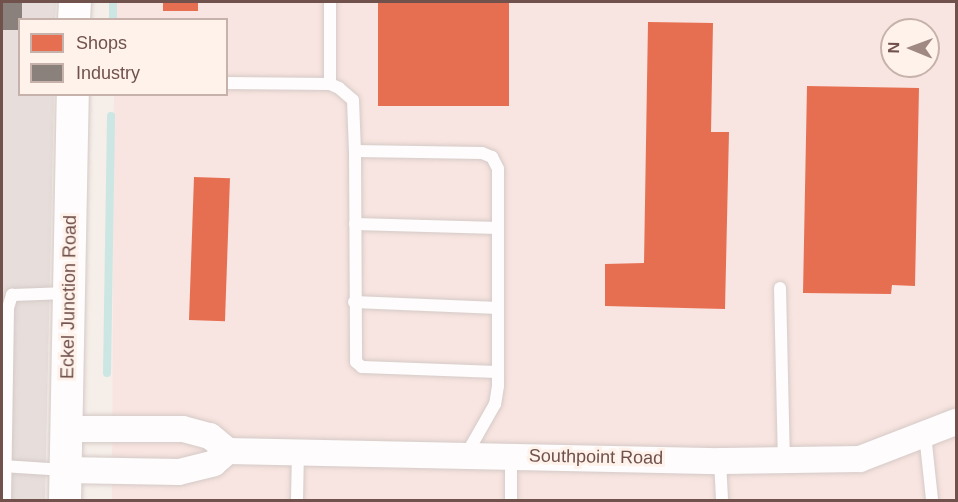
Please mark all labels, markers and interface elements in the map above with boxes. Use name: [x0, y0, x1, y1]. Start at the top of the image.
legend: [18, 18, 228, 96]
north arrow: [880, 18, 940, 78]
text: Shops: [76, 33, 127, 53]
text: N: [885, 42, 902, 54]
text: Industry: [76, 63, 140, 83]
street label: Eckel Junction Road: [57, 215, 81, 379]
street label: Southpoint Road: [529, 445, 663, 469]

